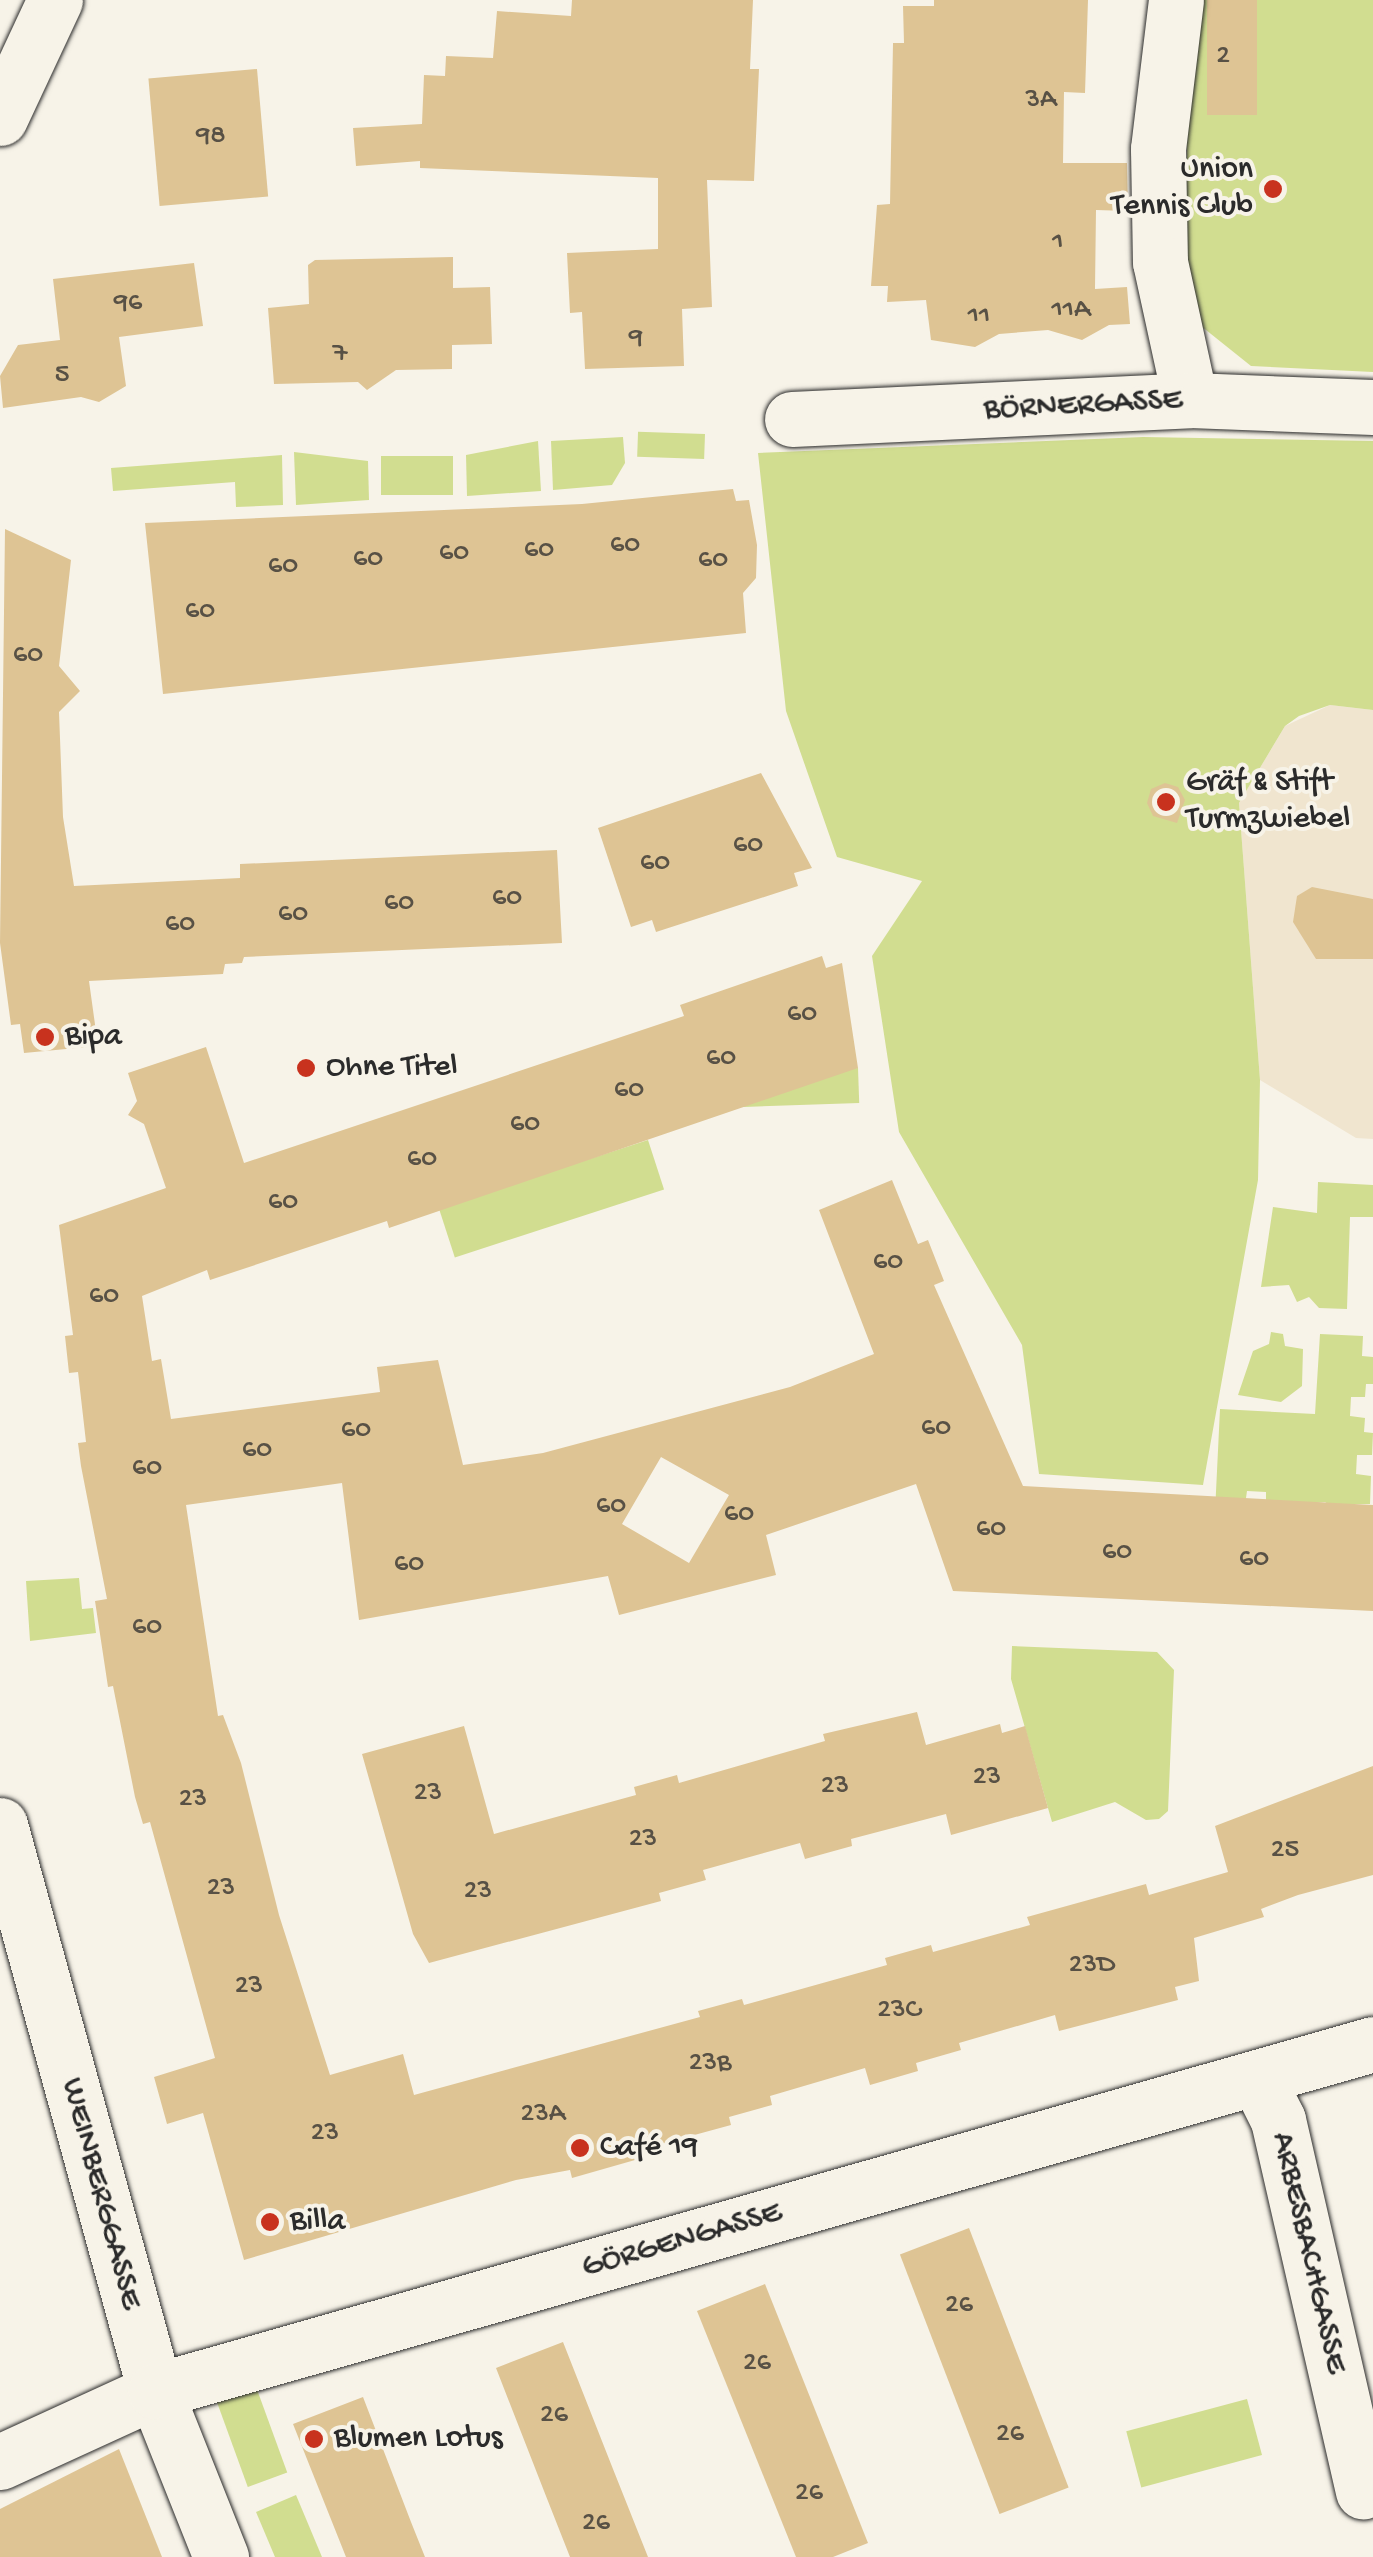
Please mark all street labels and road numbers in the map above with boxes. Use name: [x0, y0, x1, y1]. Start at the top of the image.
street label: BÖRNERGASSE: [983, 382, 1183, 430]
street label: WEINBERGGASSE: [51, 2074, 149, 2314]
street label: ARBESBACHGASSE: [1262, 2129, 1354, 2377]
street label: GÖRGENGASSE: [578, 2194, 786, 2288]

